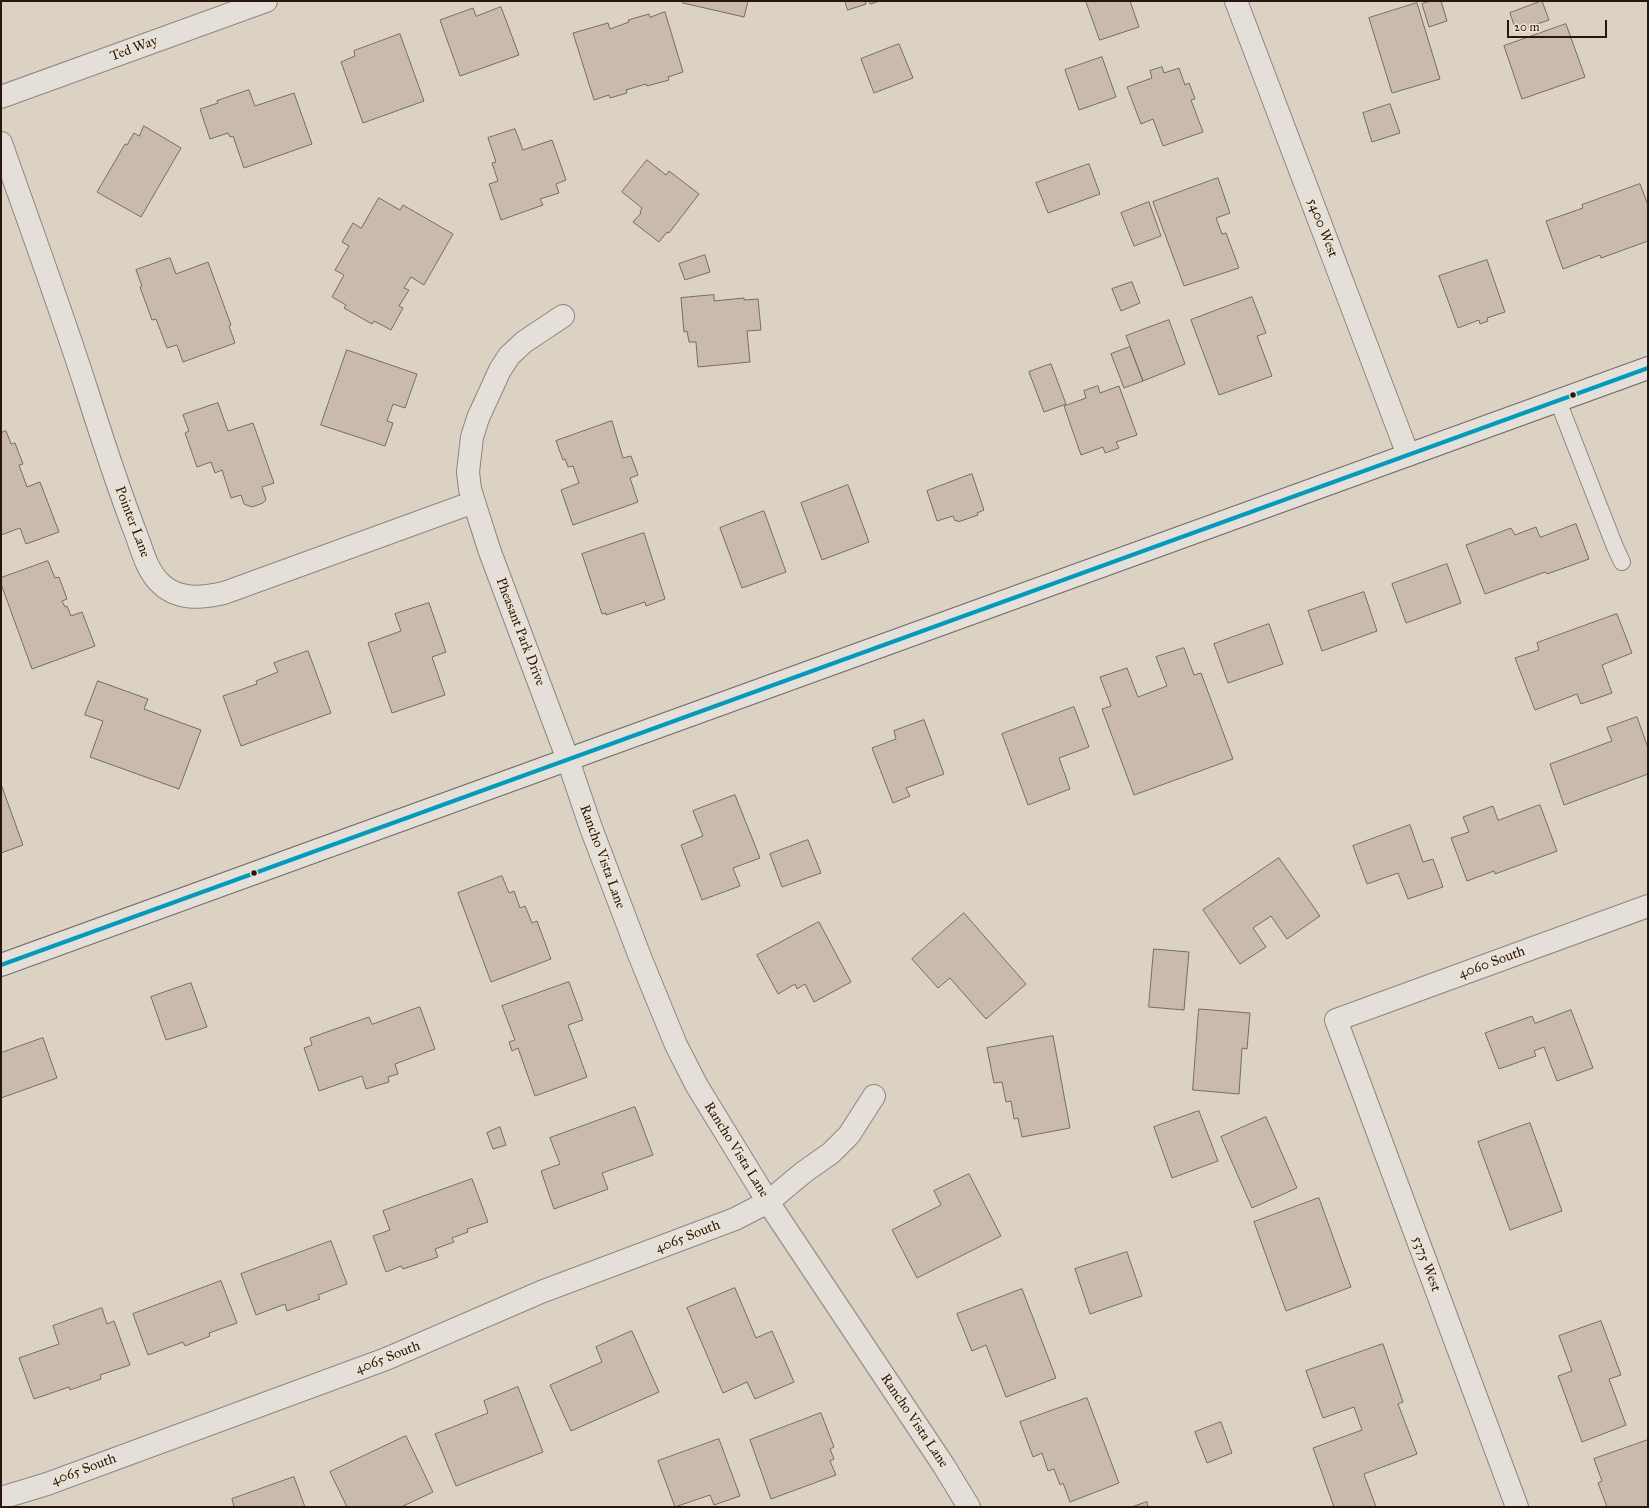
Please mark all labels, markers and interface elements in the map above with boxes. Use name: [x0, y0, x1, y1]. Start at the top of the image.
scale bar: [1509, 12, 1609, 38]
text: 20 m: [1514, 20, 1540, 34]
street label: Ted Way: [108, 33, 160, 65]
street label: 5400 West: [1303, 196, 1341, 260]
unlabelled marker: [1568, 390, 1578, 400]
street label: Pointer Lane: [111, 484, 153, 560]
street label: Pheasant Park Drive: [492, 575, 548, 689]
street label: Rancho Vista Lane: [575, 803, 629, 911]
unlabelled marker: [249, 868, 259, 878]
street label: 4060 South: [1456, 943, 1528, 983]
street label: Rancho Vista Lane: [700, 1099, 772, 1201]
street label: 4065 South: [653, 1217, 723, 1257]
street label: 5375 West: [1408, 1234, 1444, 1294]
street label: 4065 South: [353, 1338, 423, 1378]
street label: Rancho Vista Lane: [876, 1371, 952, 1471]
street label: 4065 South: [49, 1450, 119, 1490]

